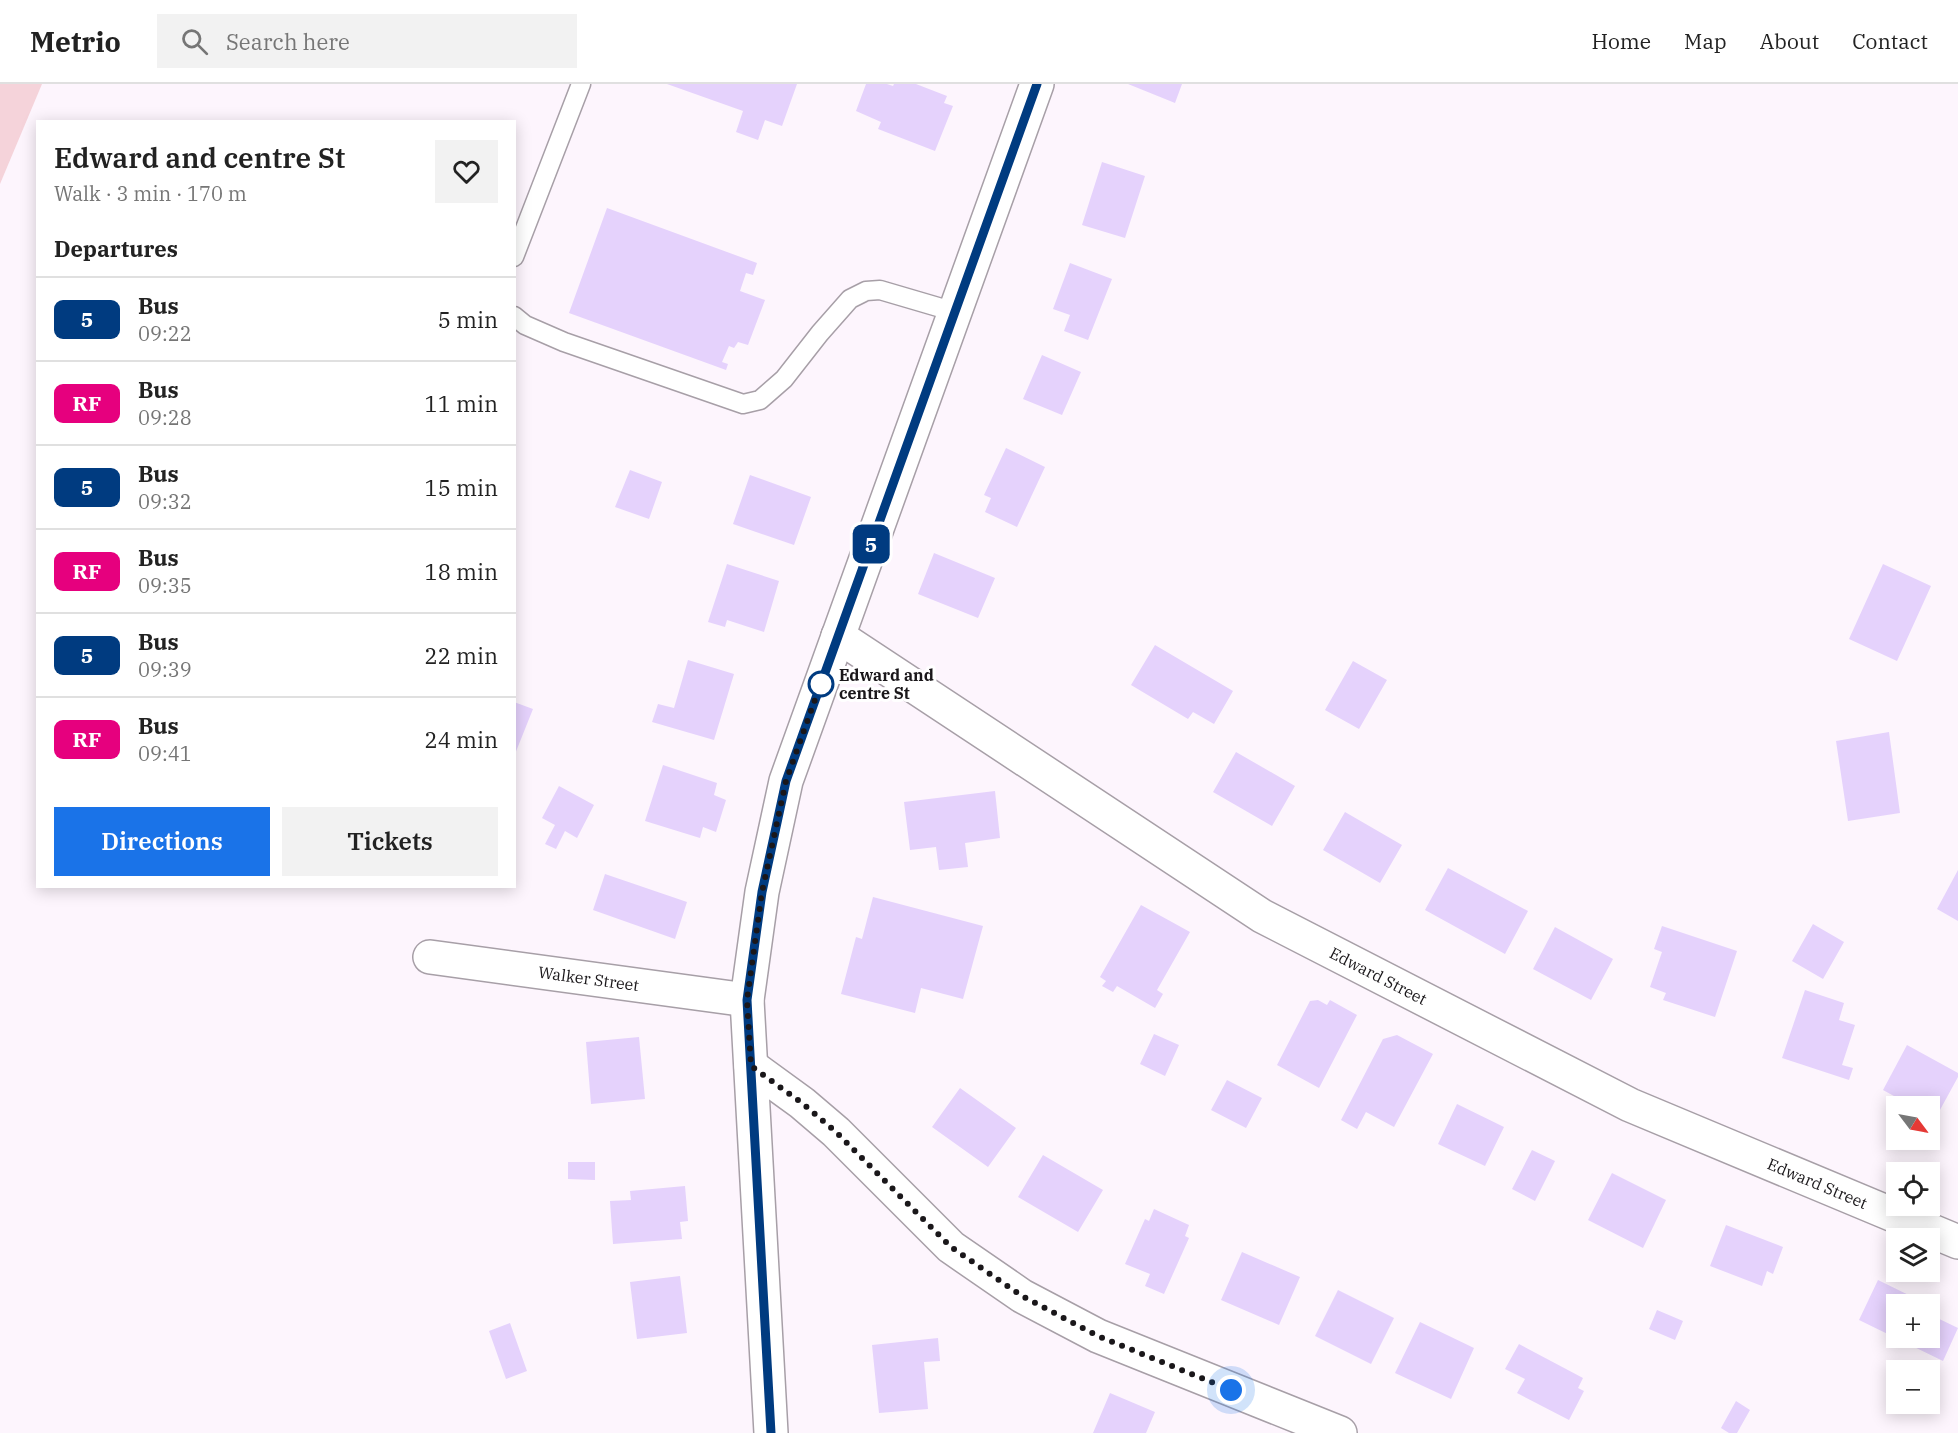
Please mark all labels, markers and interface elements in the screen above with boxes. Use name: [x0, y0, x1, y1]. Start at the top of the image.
search box: [157, 14, 577, 68]
text: Metrio: [30, 23, 121, 60]
icon: search: [178, 25, 211, 58]
text: Search here: [226, 27, 350, 56]
text: Home: [1591, 27, 1651, 55]
text: Map: [1684, 27, 1727, 55]
text: About: [1760, 27, 1819, 55]
text: Contact: [1852, 27, 1928, 55]
text: Edward and centre St: [54, 139, 345, 176]
button: heart: [435, 140, 498, 203]
text: Walk · 3 min · 170 m: [54, 180, 247, 207]
text: Departures: [54, 234, 178, 263]
text: Bus: [138, 291, 179, 320]
text: 5: [81, 305, 93, 333]
text: 5 min: [438, 305, 498, 334]
text: 09:22: [138, 320, 192, 347]
text: Bus: [138, 375, 179, 404]
text: RF: [73, 389, 101, 417]
text: 11 min: [425, 389, 498, 418]
text: 09:28: [138, 404, 192, 431]
text: Bus: [138, 459, 179, 488]
text: 5: [81, 473, 93, 501]
text: 15 min: [425, 473, 498, 502]
text: 09:32: [138, 488, 192, 515]
line badge: 5: [852, 524, 890, 564]
text: 5: [865, 530, 877, 558]
text: Bus: [138, 543, 179, 572]
text: RF: [73, 557, 101, 585]
text: 18 min: [425, 557, 498, 586]
text: 09:35: [138, 572, 192, 599]
text: Bus: [138, 627, 179, 656]
text: 5: [81, 641, 93, 669]
text: 22 min: [425, 641, 498, 670]
text: 09:39: [138, 656, 192, 683]
place label: Edward and centre St: [839, 665, 934, 703]
marker: Edward and centre St: [808, 671, 834, 697]
text: Bus: [138, 711, 179, 740]
text: RF: [73, 725, 101, 753]
text: 24 min: [425, 725, 498, 754]
text: 09:41: [138, 740, 192, 767]
button: Directions: [54, 807, 270, 876]
button: Tickets: [282, 807, 498, 876]
street label: Edward Street: [1327, 943, 1431, 1009]
street label: Walker Street: [537, 962, 641, 995]
north arrow: [1886, 1096, 1940, 1150]
map controls: [1886, 1096, 1940, 1414]
street label: Edward Street: [1765, 1154, 1871, 1213]
button: locate: [1886, 1162, 1940, 1216]
button: layers: [1886, 1228, 1940, 1282]
button: +: [1886, 1294, 1940, 1348]
button: −: [1886, 1360, 1940, 1414]
your location: [1216, 1375, 1246, 1405]

